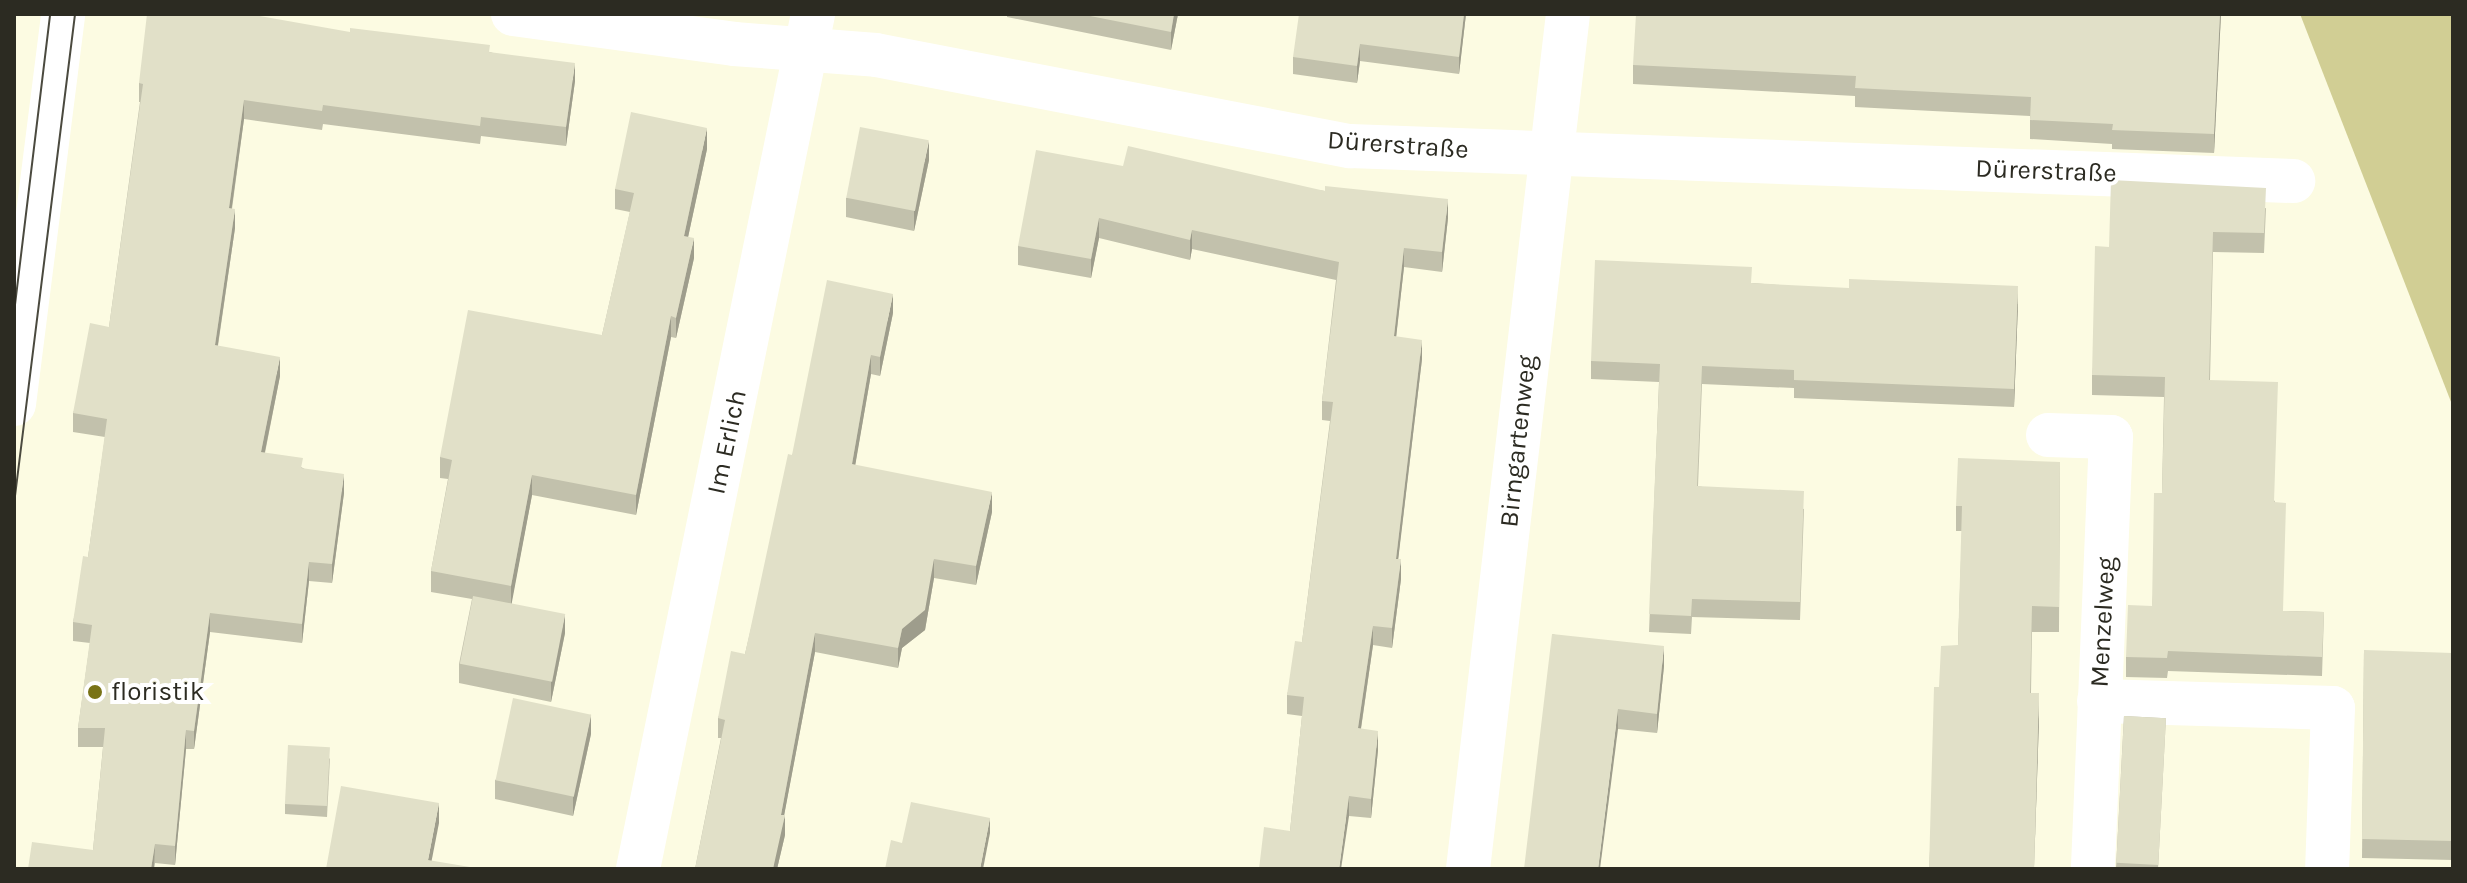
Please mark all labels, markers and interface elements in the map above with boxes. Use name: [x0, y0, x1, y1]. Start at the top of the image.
street label: Dürerstraße: [1326, 125, 1470, 165]
street label: Dürerstraße: [1975, 153, 2117, 189]
street label: Birngartenweg: [1493, 353, 1543, 529]
street label: Im Erlich: [701, 387, 753, 497]
street label: Menzelweg: [2084, 556, 2122, 688]
place label: floristik: [111, 676, 204, 708]
marker: floristik: [86, 683, 104, 701]

